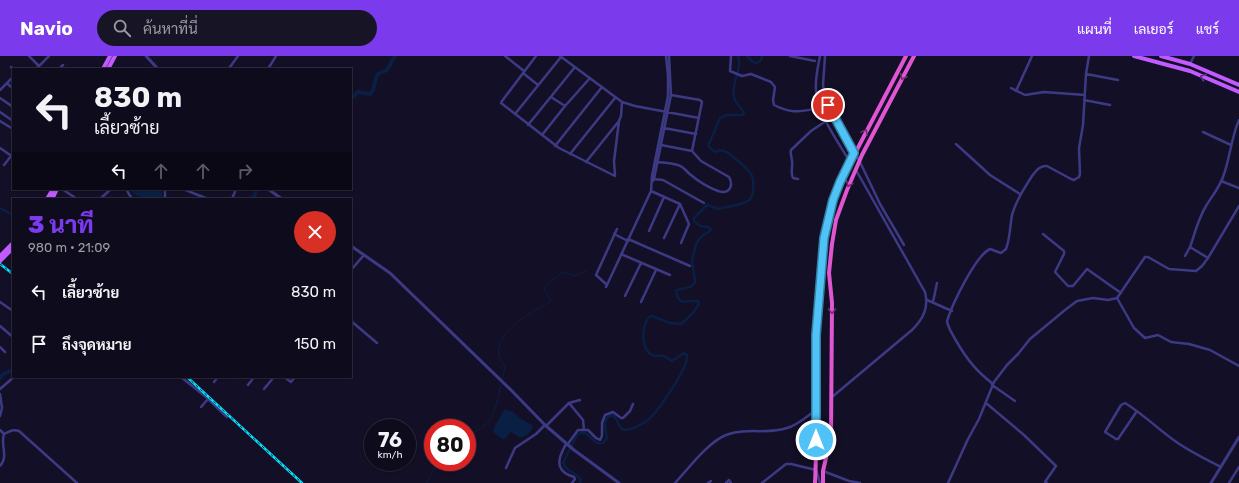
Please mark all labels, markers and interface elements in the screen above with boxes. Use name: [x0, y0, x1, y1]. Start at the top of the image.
search box: [97, 10, 377, 46]
text: Navio: [20, 17, 73, 40]
icon: search: [111, 17, 133, 39]
text: ค้นหาที่นี่: [143, 20, 198, 38]
text: แผนที่: [1077, 21, 1112, 38]
text: เลเยอร์: [1134, 21, 1174, 38]
text: แชร์: [1196, 21, 1219, 38]
one-way arrow: [900, 73, 908, 81]
one-way arrow: [1200, 74, 1208, 82]
text: 830 m: [94, 81, 182, 114]
icon: left: [28, 84, 80, 136]
pin: [811, 88, 845, 122]
icon: arrive: [817, 94, 839, 116]
text: เลี้ยวซ้าย: [94, 117, 160, 139]
one-way arrow: [861, 129, 868, 136]
icon: left: [108, 160, 130, 182]
icon: ahead: [150, 160, 172, 182]
icon: ahead: [192, 160, 214, 182]
icon: right: [234, 160, 256, 182]
one-way arrow: [846, 180, 854, 187]
text: 3 นาที: [28, 211, 94, 239]
button: close: [294, 211, 336, 253]
text: 980 m · 21:09: [28, 240, 110, 255]
icon: left: [28, 281, 50, 303]
text: 830 m: [291, 283, 336, 301]
text: เลี้ยวซ้าย: [62, 284, 119, 302]
one-way arrow: [828, 308, 836, 314]
icon: arrive: [28, 333, 50, 355]
text: 150 m: [294, 335, 336, 353]
text: ถึงจุดหมาย: [62, 336, 132, 354]
speed limit sign: 80: [424, 419, 476, 471]
position arrow: [795, 419, 837, 461]
text: 76: [378, 428, 402, 452]
text: km/h: [378, 449, 402, 461]

